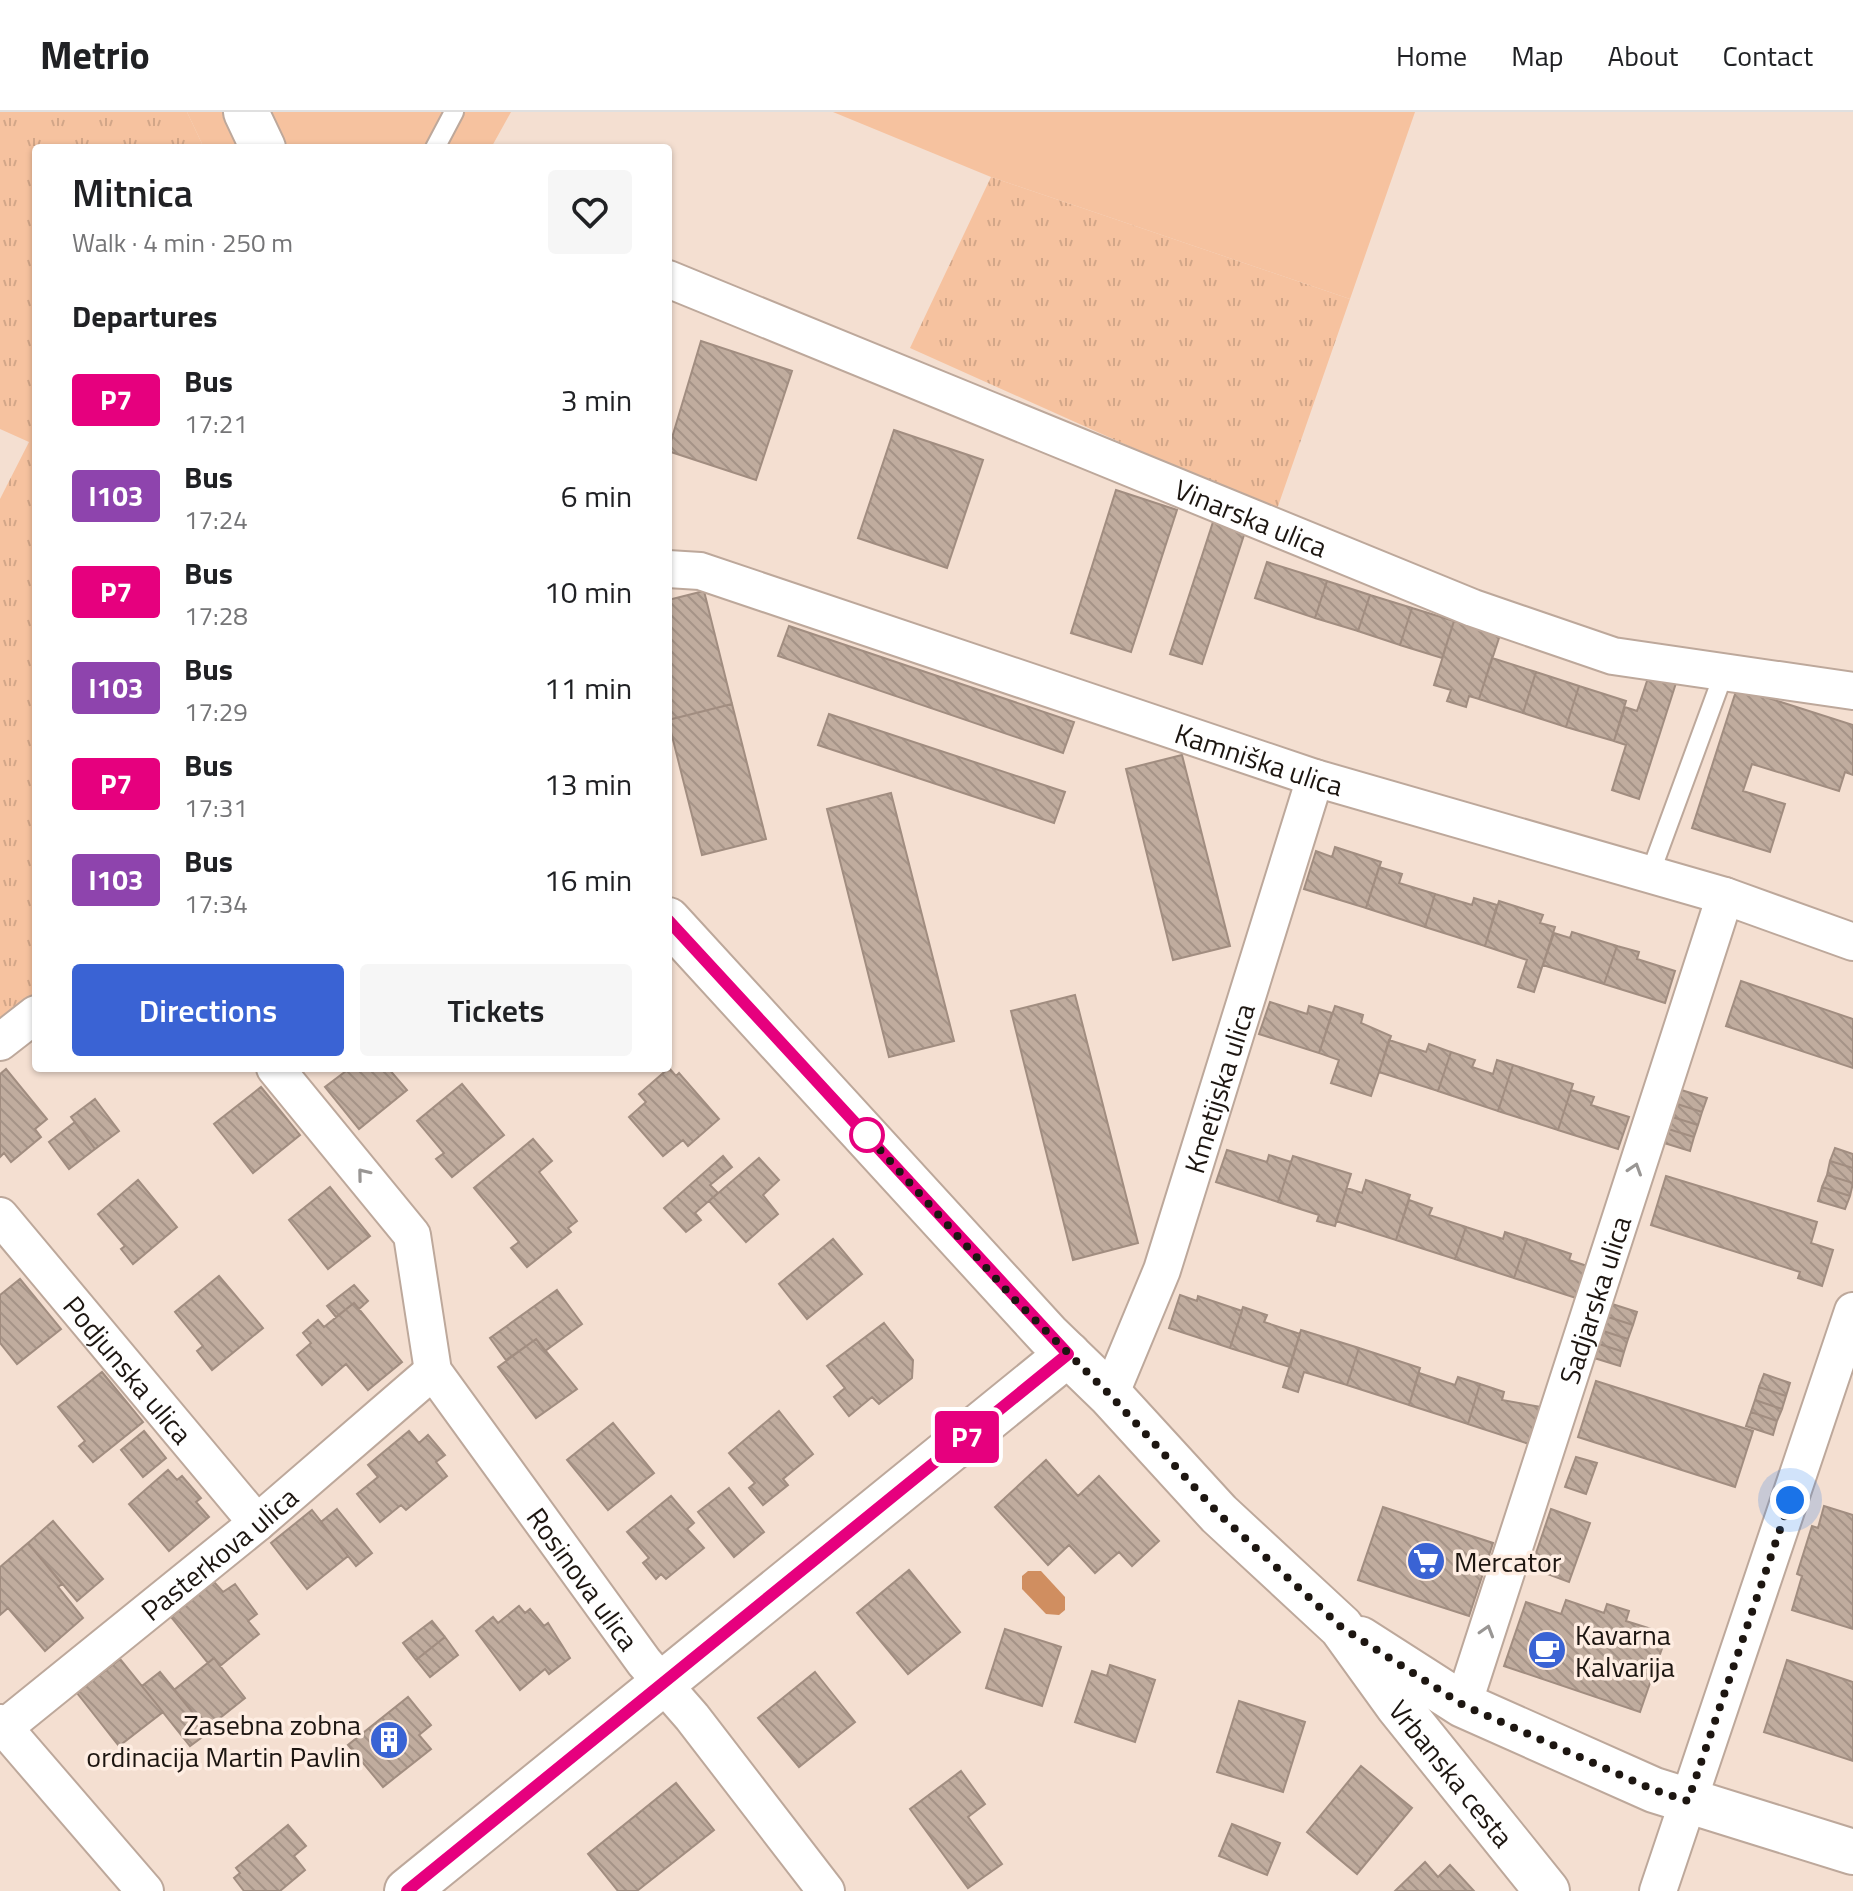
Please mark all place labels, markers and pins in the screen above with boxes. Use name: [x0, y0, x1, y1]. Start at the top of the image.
unlabelled marker: [850, 1118, 884, 1152]
supermarket icon: Mercator: [1405, 1540, 1447, 1582]
place label: Mercator: [1454, 1540, 1562, 1583]
place label: Kavarna Kalvarija: [1575, 1613, 1675, 1688]
cafe icon: Kavarna Kalvarija: [1526, 1629, 1568, 1671]
place label: Zasebna zobna ordinacija Martin Pavlin: [86, 1703, 361, 1778]
building icon: Zasebna zobna ordinacija Martin Pavlin: [368, 1719, 410, 1761]

